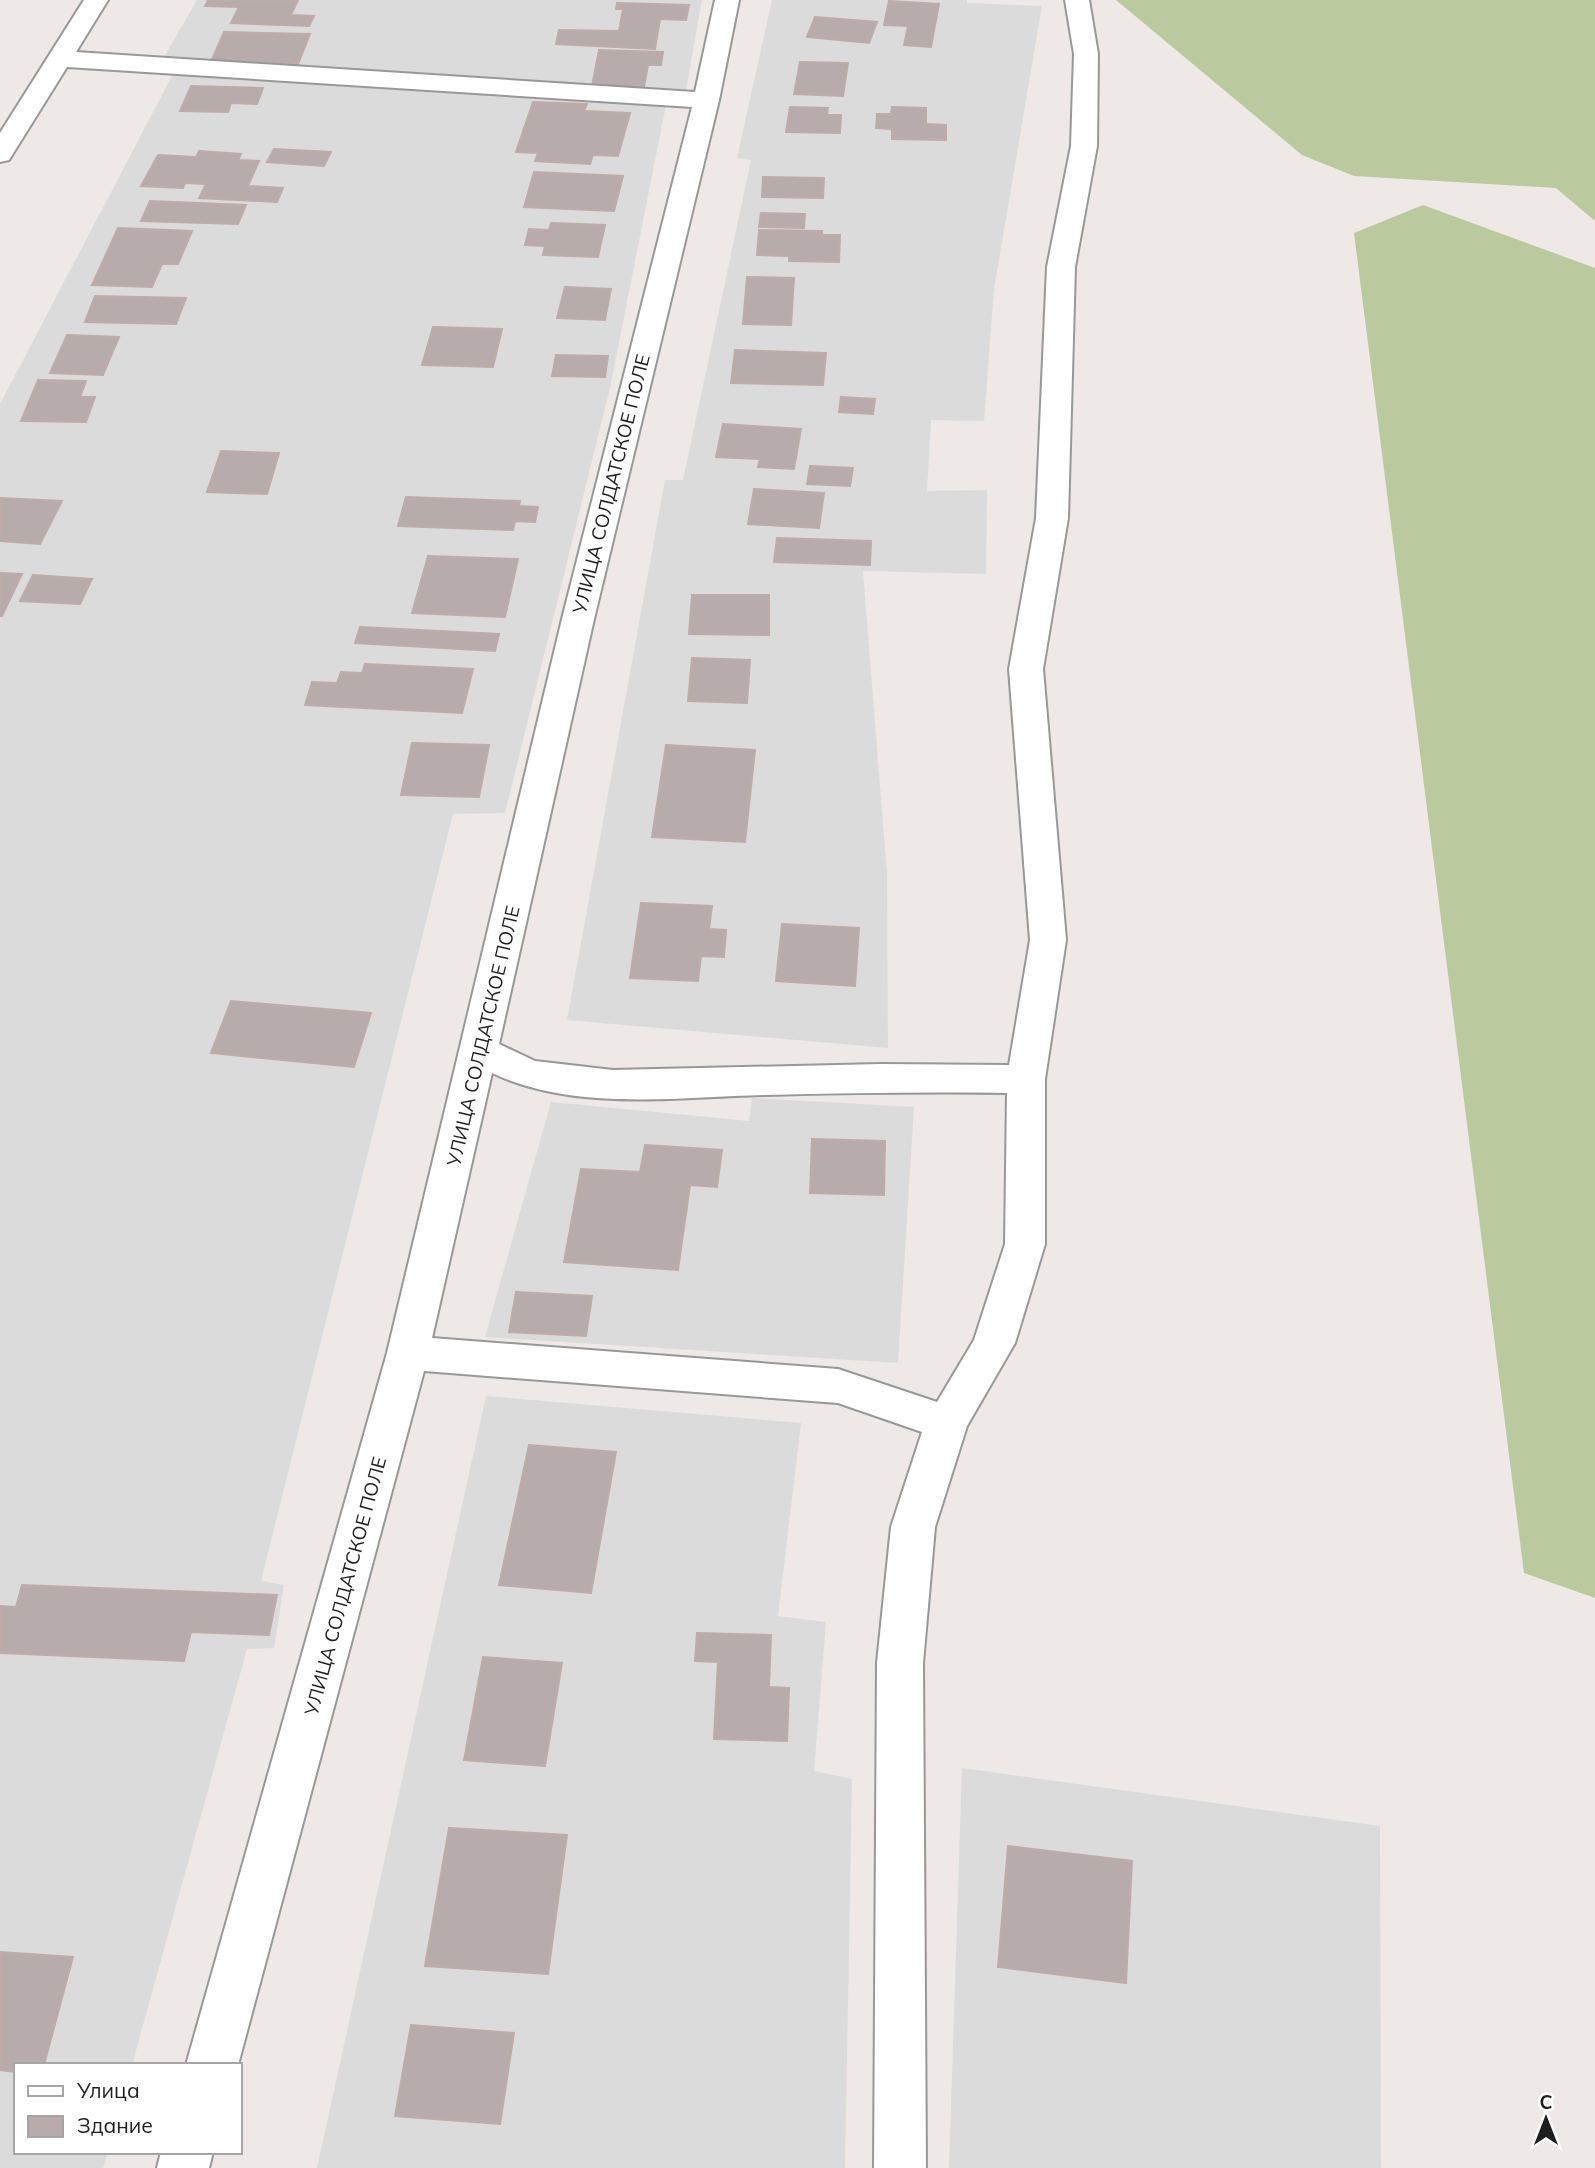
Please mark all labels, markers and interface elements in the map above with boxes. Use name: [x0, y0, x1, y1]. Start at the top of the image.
street label: УЛИЦА СОЛДАТСКОЕ ПОЛЕ: [567, 352, 655, 617]
street label: УЛИЦА СОЛДАТСКОЕ ПОЛЕ: [441, 903, 525, 1170]
street label: УЛИЦА СОЛДАТСКОЕ ПОЛЕ: [299, 1454, 391, 1719]
legend: [14, 2063, 242, 2154]
text: Улица: [76, 2077, 140, 2103]
north arrow: [1511, 2084, 1581, 2154]
text: С: [1539, 2090, 1553, 2114]
text: Здание: [77, 2112, 153, 2138]

